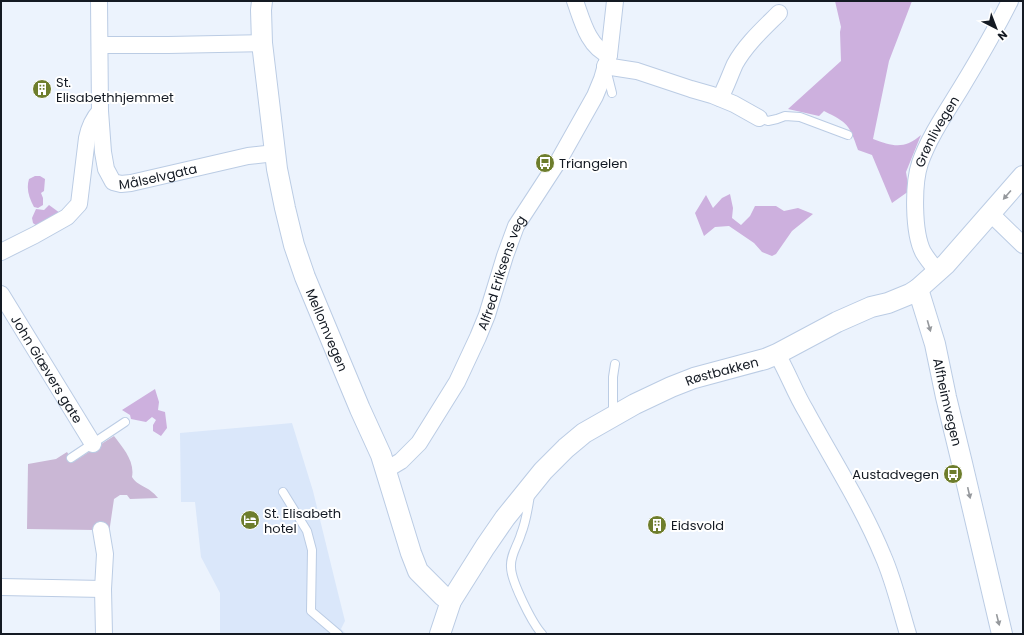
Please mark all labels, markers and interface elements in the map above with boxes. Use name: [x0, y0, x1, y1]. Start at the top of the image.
north arrow: [976, 8, 1016, 48]
text: N: [994, 27, 1011, 44]
place label: St. Elisabethhjemmet: [56, 73, 174, 107]
building icon: St. Elisabethhjemmet: [31, 78, 53, 100]
street label: Grønlivegen: [910, 92, 963, 170]
bus stop icon: Triangelen: [534, 152, 556, 174]
place label: Triangelen: [559, 154, 628, 173]
street label: Målselvgata: [118, 159, 199, 194]
one-way arrow: [1002, 190, 1011, 200]
street label: Alfred Eriksens veg: [472, 211, 530, 333]
street label: Mellomvegen: [301, 286, 353, 374]
street label: John Giævers gate: [7, 311, 87, 427]
one-way arrow: [927, 319, 933, 332]
street label: Røstbakken: [682, 352, 760, 390]
street label: Alfheimvegen: [929, 356, 967, 448]
bus stop icon: Austadvegen: [942, 463, 964, 485]
place label: Austadvegen: [852, 465, 939, 484]
one-way arrow: [966, 487, 972, 499]
place label: St. Elisabeth hotel: [264, 504, 341, 538]
hotel icon: St. Elisabeth hotel: [239, 509, 261, 531]
building icon: Eidsvold: [646, 514, 668, 536]
place label: Eidsvold: [671, 516, 724, 535]
one-way arrow: [996, 614, 1002, 626]

